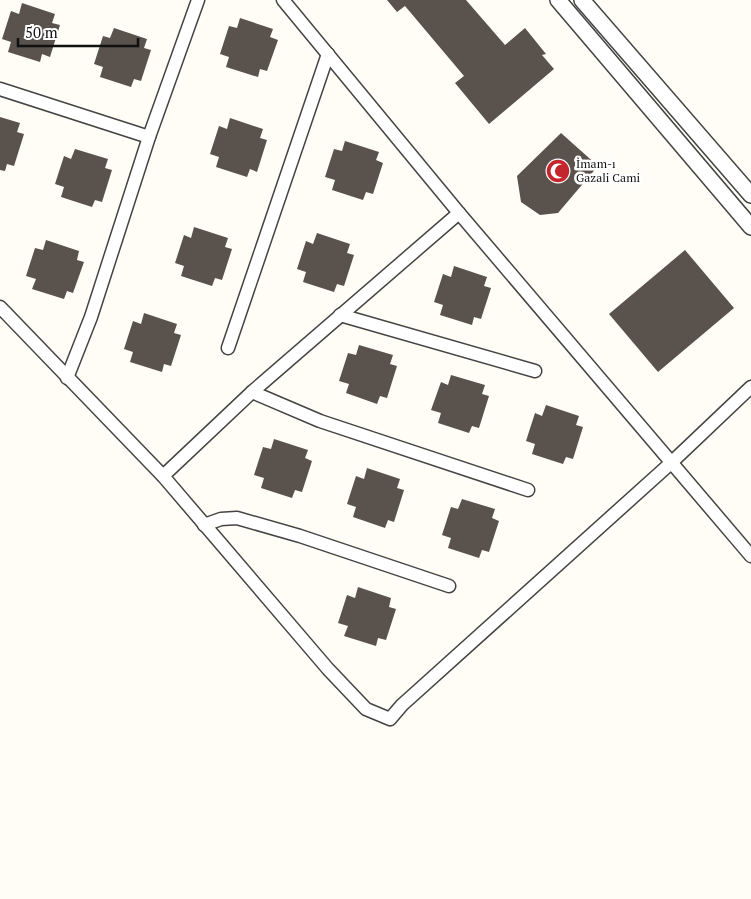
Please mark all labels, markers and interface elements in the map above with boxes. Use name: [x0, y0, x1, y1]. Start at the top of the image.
scale bar: [18, 15, 138, 47]
text: 50 m: [25, 22, 58, 42]
place label: İmam-ı Gazali Cami: [576, 156, 641, 185]
mosque icon: İmam-ı Gazali Cami: [545, 158, 571, 184]

